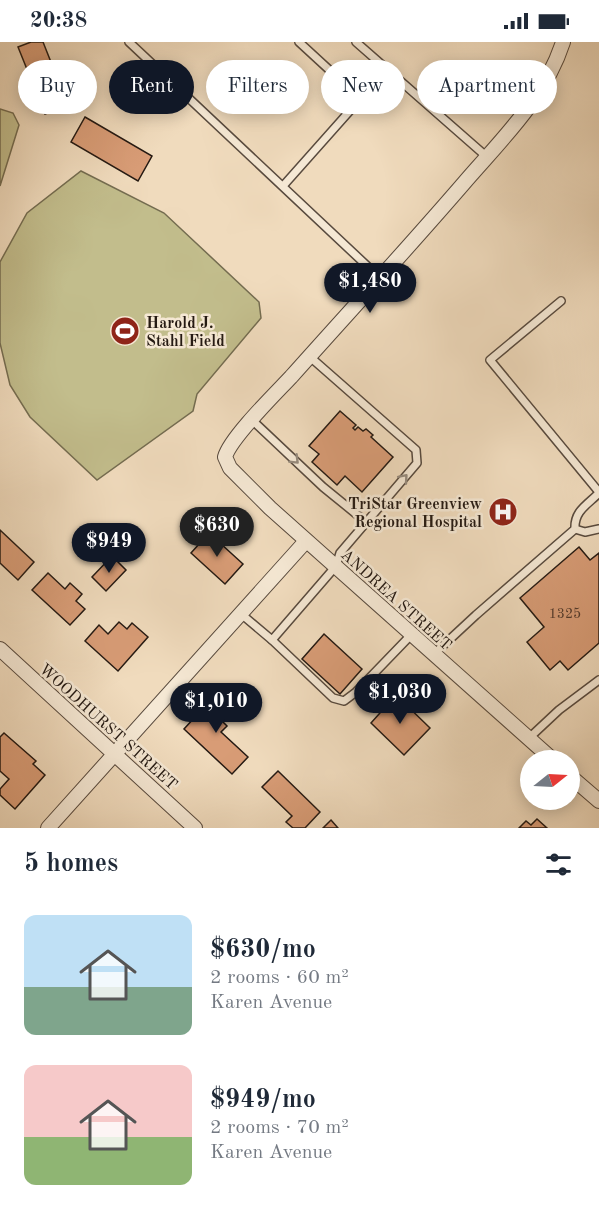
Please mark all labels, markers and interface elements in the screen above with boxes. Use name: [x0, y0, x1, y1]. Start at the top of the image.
text: 20:38: [30, 10, 87, 32]
chip: Buy: [18, 60, 97, 114]
chip: Rent: [109, 60, 194, 114]
chip: Filters: [206, 60, 309, 114]
chip: New: [321, 60, 405, 114]
chip: Apartment: [417, 60, 557, 114]
pin: $1,480: [321, 263, 419, 314]
text: $1,480: [338, 272, 402, 292]
sports icon: Harold J. Stahl Field: [109, 315, 141, 347]
place label: Harold J. Stahl Field: [146, 316, 225, 350]
one-way arrow: [288, 452, 299, 463]
one-way arrow: [397, 474, 408, 485]
hospital icon: TriStar Greenview Regional Hospital: [487, 496, 519, 528]
place label: TriStar Greenview Regional Hospital: [348, 497, 483, 531]
pin: $630: [181, 507, 253, 558]
text: $630: [194, 516, 240, 536]
pin: $949: [73, 523, 145, 574]
text: $949: [86, 532, 132, 552]
street label: ANDREA STREET: [337, 547, 454, 654]
house number: 1325: [549, 607, 581, 621]
street label: WOODHURST STREET: [36, 661, 180, 794]
pin: $1,030: [351, 674, 449, 725]
pin: $1,010: [167, 683, 265, 734]
text: $1,030: [368, 683, 432, 703]
text: $1,010: [184, 692, 248, 712]
north arrow: [520, 750, 580, 810]
map controls: [520, 750, 580, 810]
icon: filters: [542, 848, 575, 881]
text: 5 homes: [24, 851, 118, 877]
text: $630/mo: [210, 937, 316, 963]
icon: home: [72, 939, 144, 1011]
text: 2 rooms · 60 m²: [210, 968, 349, 988]
text: Karen Avenue: [210, 993, 332, 1013]
text: $949/mo: [210, 1087, 316, 1113]
icon: home: [72, 1089, 144, 1161]
text: 2 rooms · 70 m²: [210, 1118, 349, 1138]
text: Karen Avenue: [210, 1143, 332, 1163]

